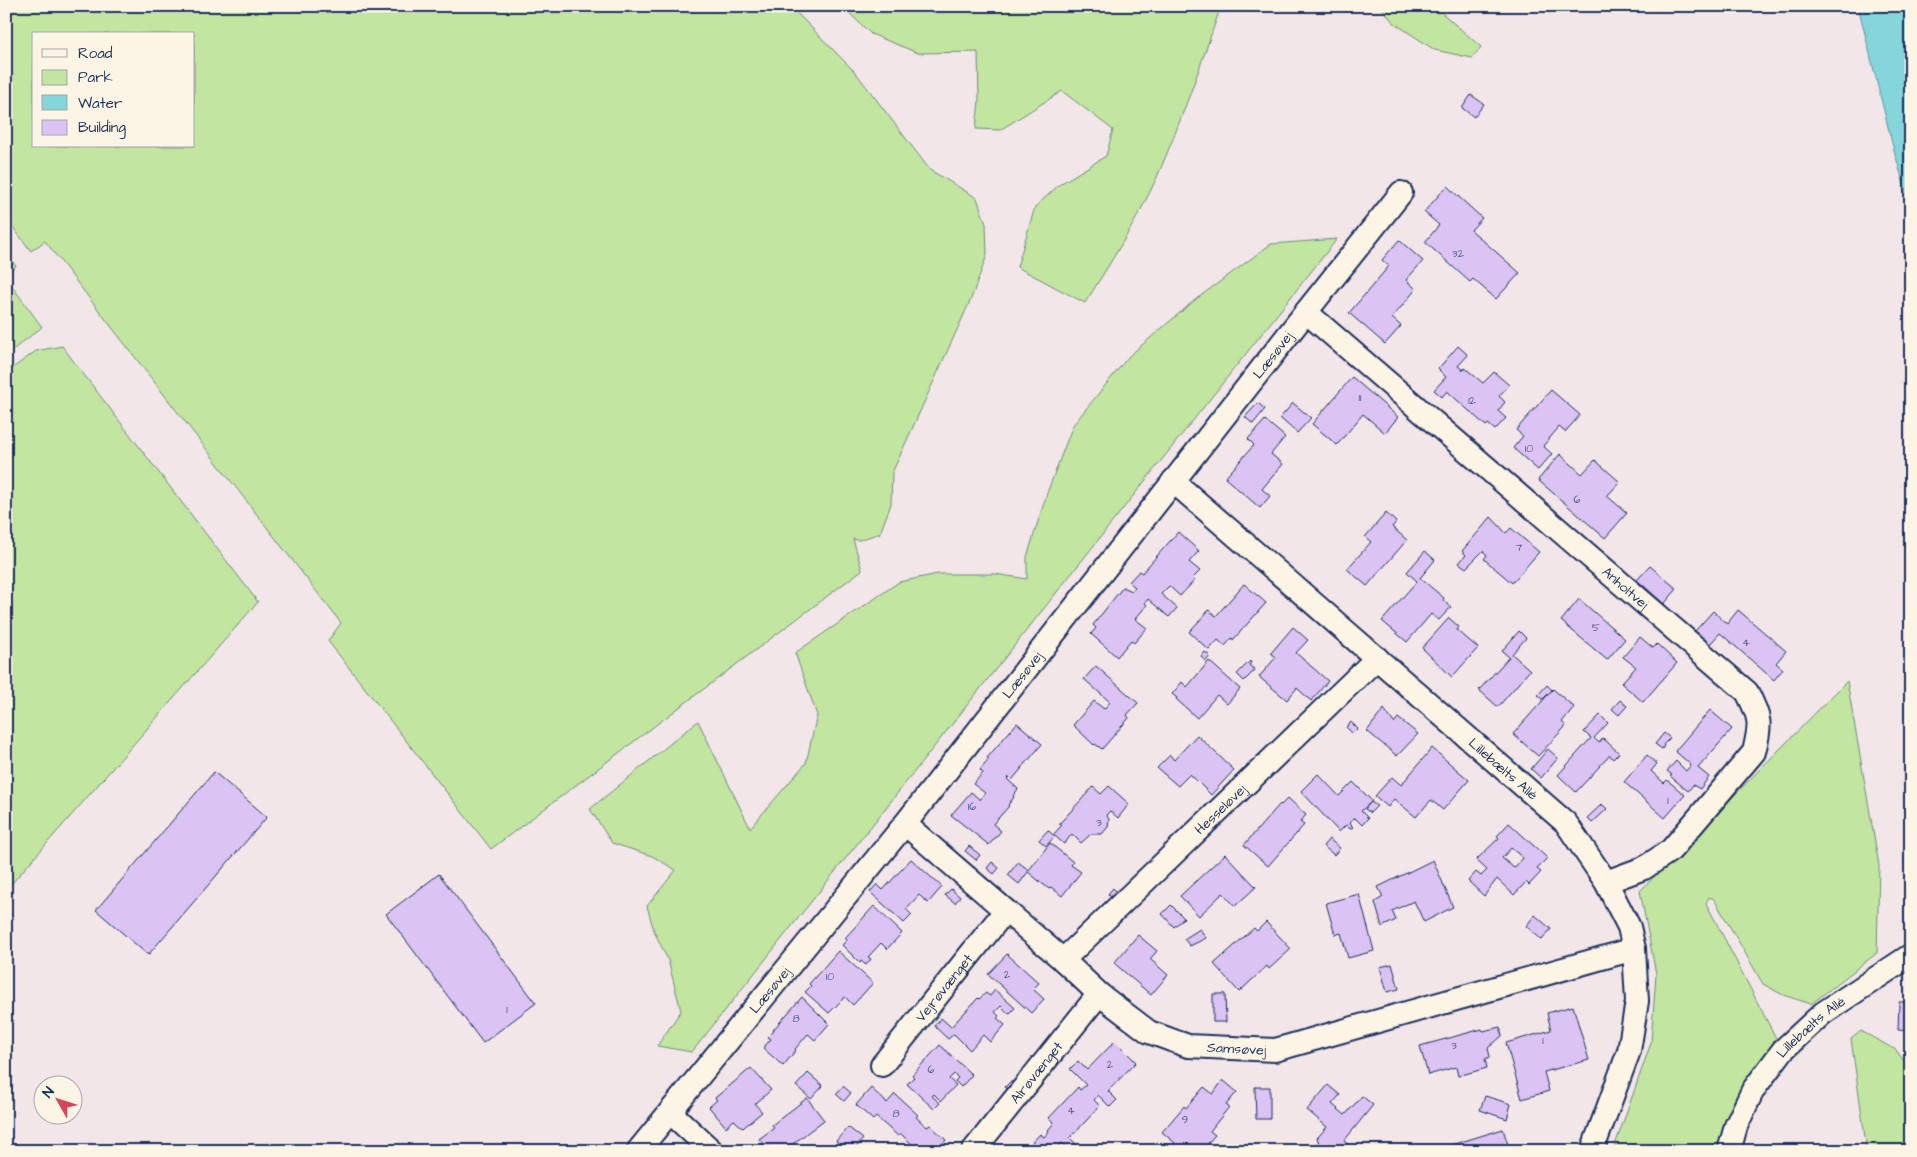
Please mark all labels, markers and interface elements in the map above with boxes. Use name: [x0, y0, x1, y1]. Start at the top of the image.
legend: [32, 32, 195, 148]
text: Road: [78, 43, 113, 64]
text: Park: [78, 67, 113, 88]
text: Water: [78, 93, 122, 114]
text: Building: [78, 117, 126, 139]
house number: 32: [1452, 246, 1465, 261]
street label: Læsøvej: [1248, 327, 1298, 383]
house number: 11: [1359, 390, 1362, 405]
house number: 12: [1468, 393, 1477, 408]
house number: 10: [1525, 441, 1533, 456]
house number: 6: [1574, 492, 1581, 507]
house number: 7: [1516, 540, 1523, 555]
street label: Anholtvej: [1597, 562, 1653, 614]
house number: 5: [1592, 620, 1600, 635]
house number: 4: [1742, 635, 1750, 650]
street label: Læsøvej: [998, 647, 1048, 703]
street label: Lillebælts Allé: [1464, 733, 1542, 805]
street label: Hesseløvej: [1190, 779, 1252, 839]
house number: 1: [1667, 793, 1669, 808]
house number: 16: [968, 799, 976, 814]
house number: 3: [1096, 815, 1102, 830]
street label: Vejrøvænget: [911, 950, 978, 1027]
street label: Læsøvej: [745, 963, 796, 1018]
house number: 2: [1004, 967, 1011, 982]
house number: 10: [826, 969, 834, 984]
street label: Lillebælts Allé: [1772, 992, 1850, 1062]
house number: 1: [506, 1002, 508, 1017]
house number: 8: [792, 1011, 800, 1026]
house number: 1: [1542, 1033, 1544, 1048]
street label: Alrøvænget: [1006, 1037, 1068, 1108]
street label: Samsøvej: [1207, 1038, 1267, 1061]
house number: 3: [1451, 1038, 1457, 1053]
house number: 2: [1107, 1057, 1114, 1072]
house number: 6: [928, 1062, 935, 1077]
north arrow: [32, 1074, 82, 1124]
text: N: [38, 1083, 59, 1102]
house number: 4: [1067, 1103, 1075, 1118]
house number: 8: [892, 1106, 900, 1121]
house number: 9: [1182, 1112, 1188, 1127]

